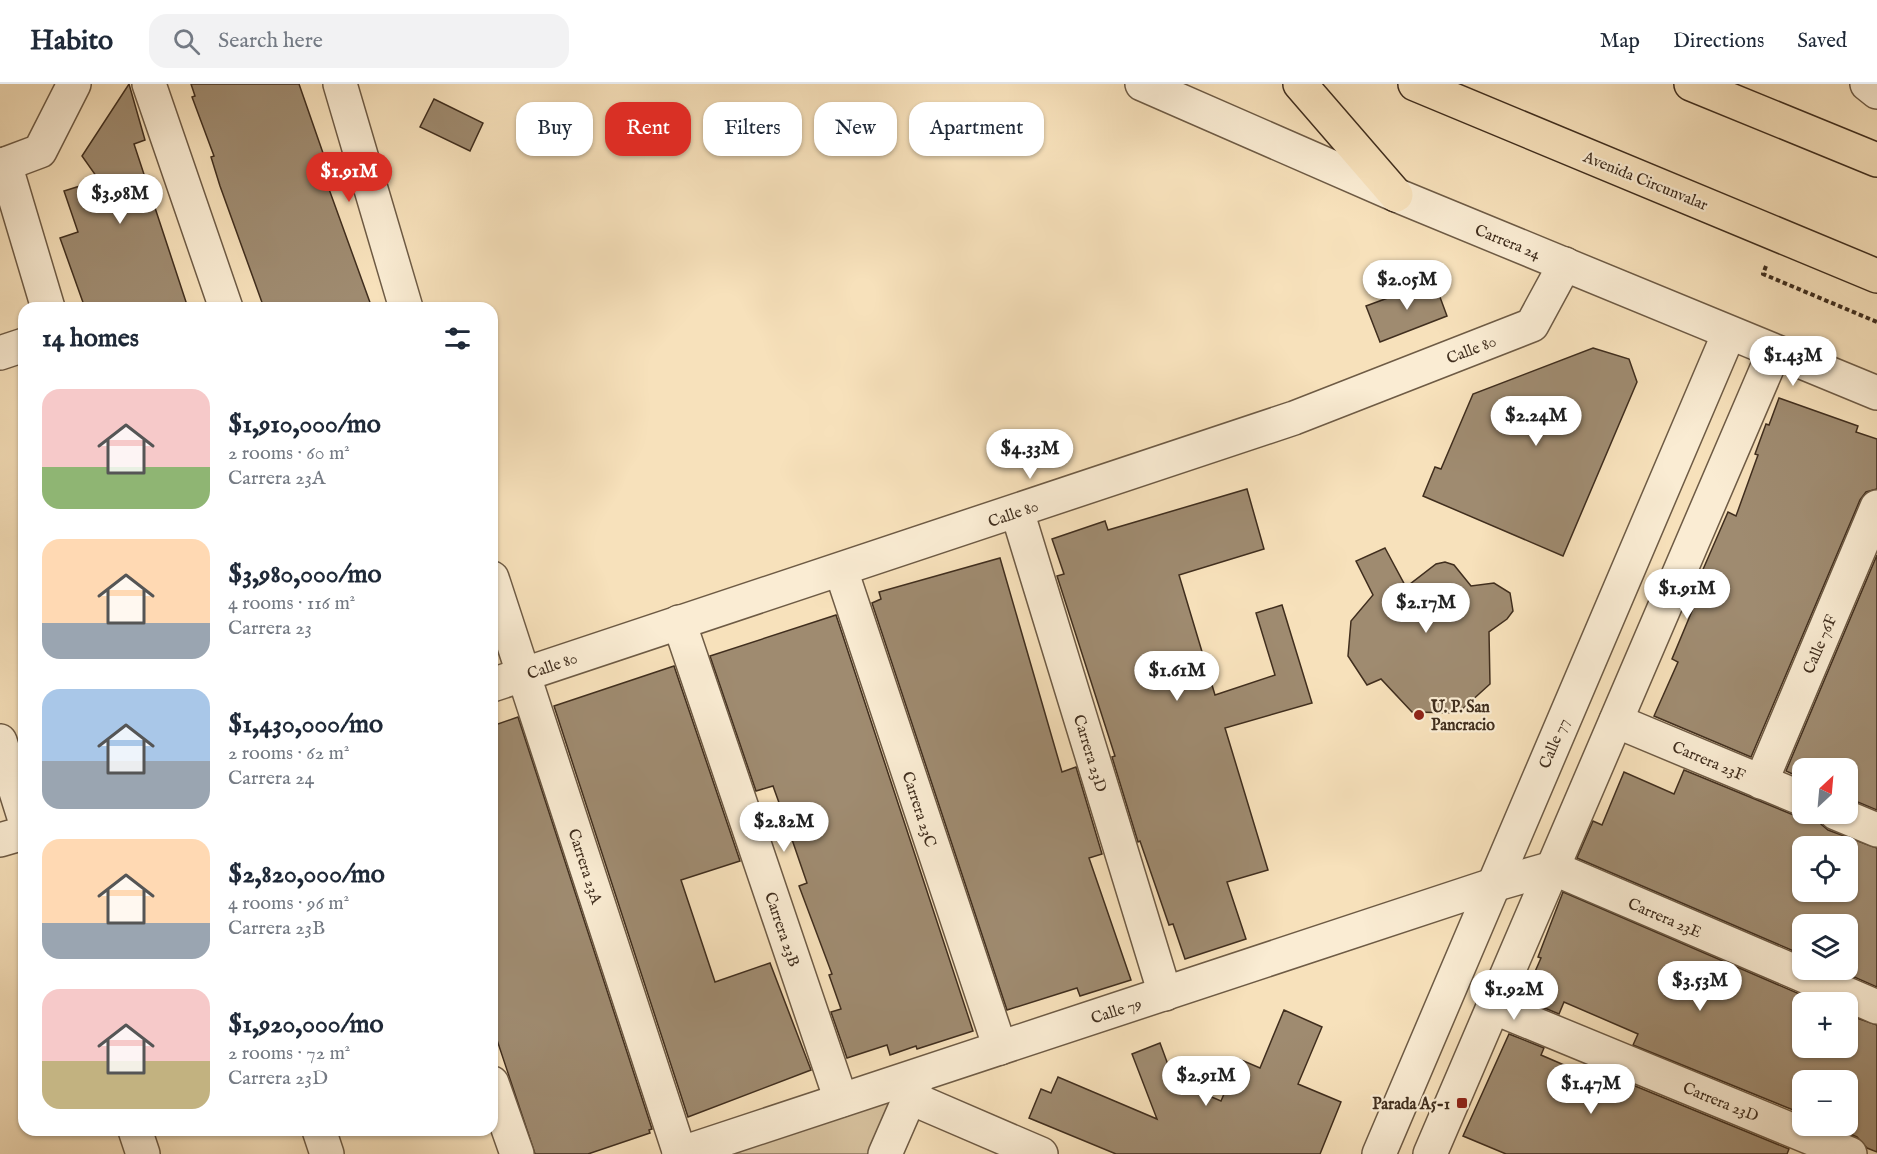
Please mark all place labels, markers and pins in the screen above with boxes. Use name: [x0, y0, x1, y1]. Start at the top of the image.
pin: $1.91M: [300, 152, 398, 203]
pin: $3.98M: [71, 174, 169, 225]
pin: $2.05M: [1358, 260, 1456, 311]
pin: $1.43M: [1744, 336, 1842, 387]
pin: $2.24M: [1487, 396, 1585, 447]
pin: $4.33M: [981, 429, 1079, 480]
pin: $1.91M: [1638, 569, 1736, 620]
pin: $2.17M: [1377, 583, 1475, 634]
pin: $1.61M: [1128, 651, 1226, 702]
place label: U. P. San Pancracio: [1430, 698, 1495, 736]
marker: U. P. San Pancracio: [1412, 708, 1426, 722]
pin: $2.82M: [735, 802, 833, 853]
pin: $3.53M: [1651, 961, 1749, 1012]
pin: $1.92M: [1465, 970, 1563, 1021]
pin: $2.91M: [1157, 1056, 1255, 1107]
pin: $1.47M: [1542, 1064, 1640, 1115]
place label: Parada A5-1: [1372, 1095, 1450, 1115]
marker: Parada A5-1: [1455, 1096, 1469, 1110]

